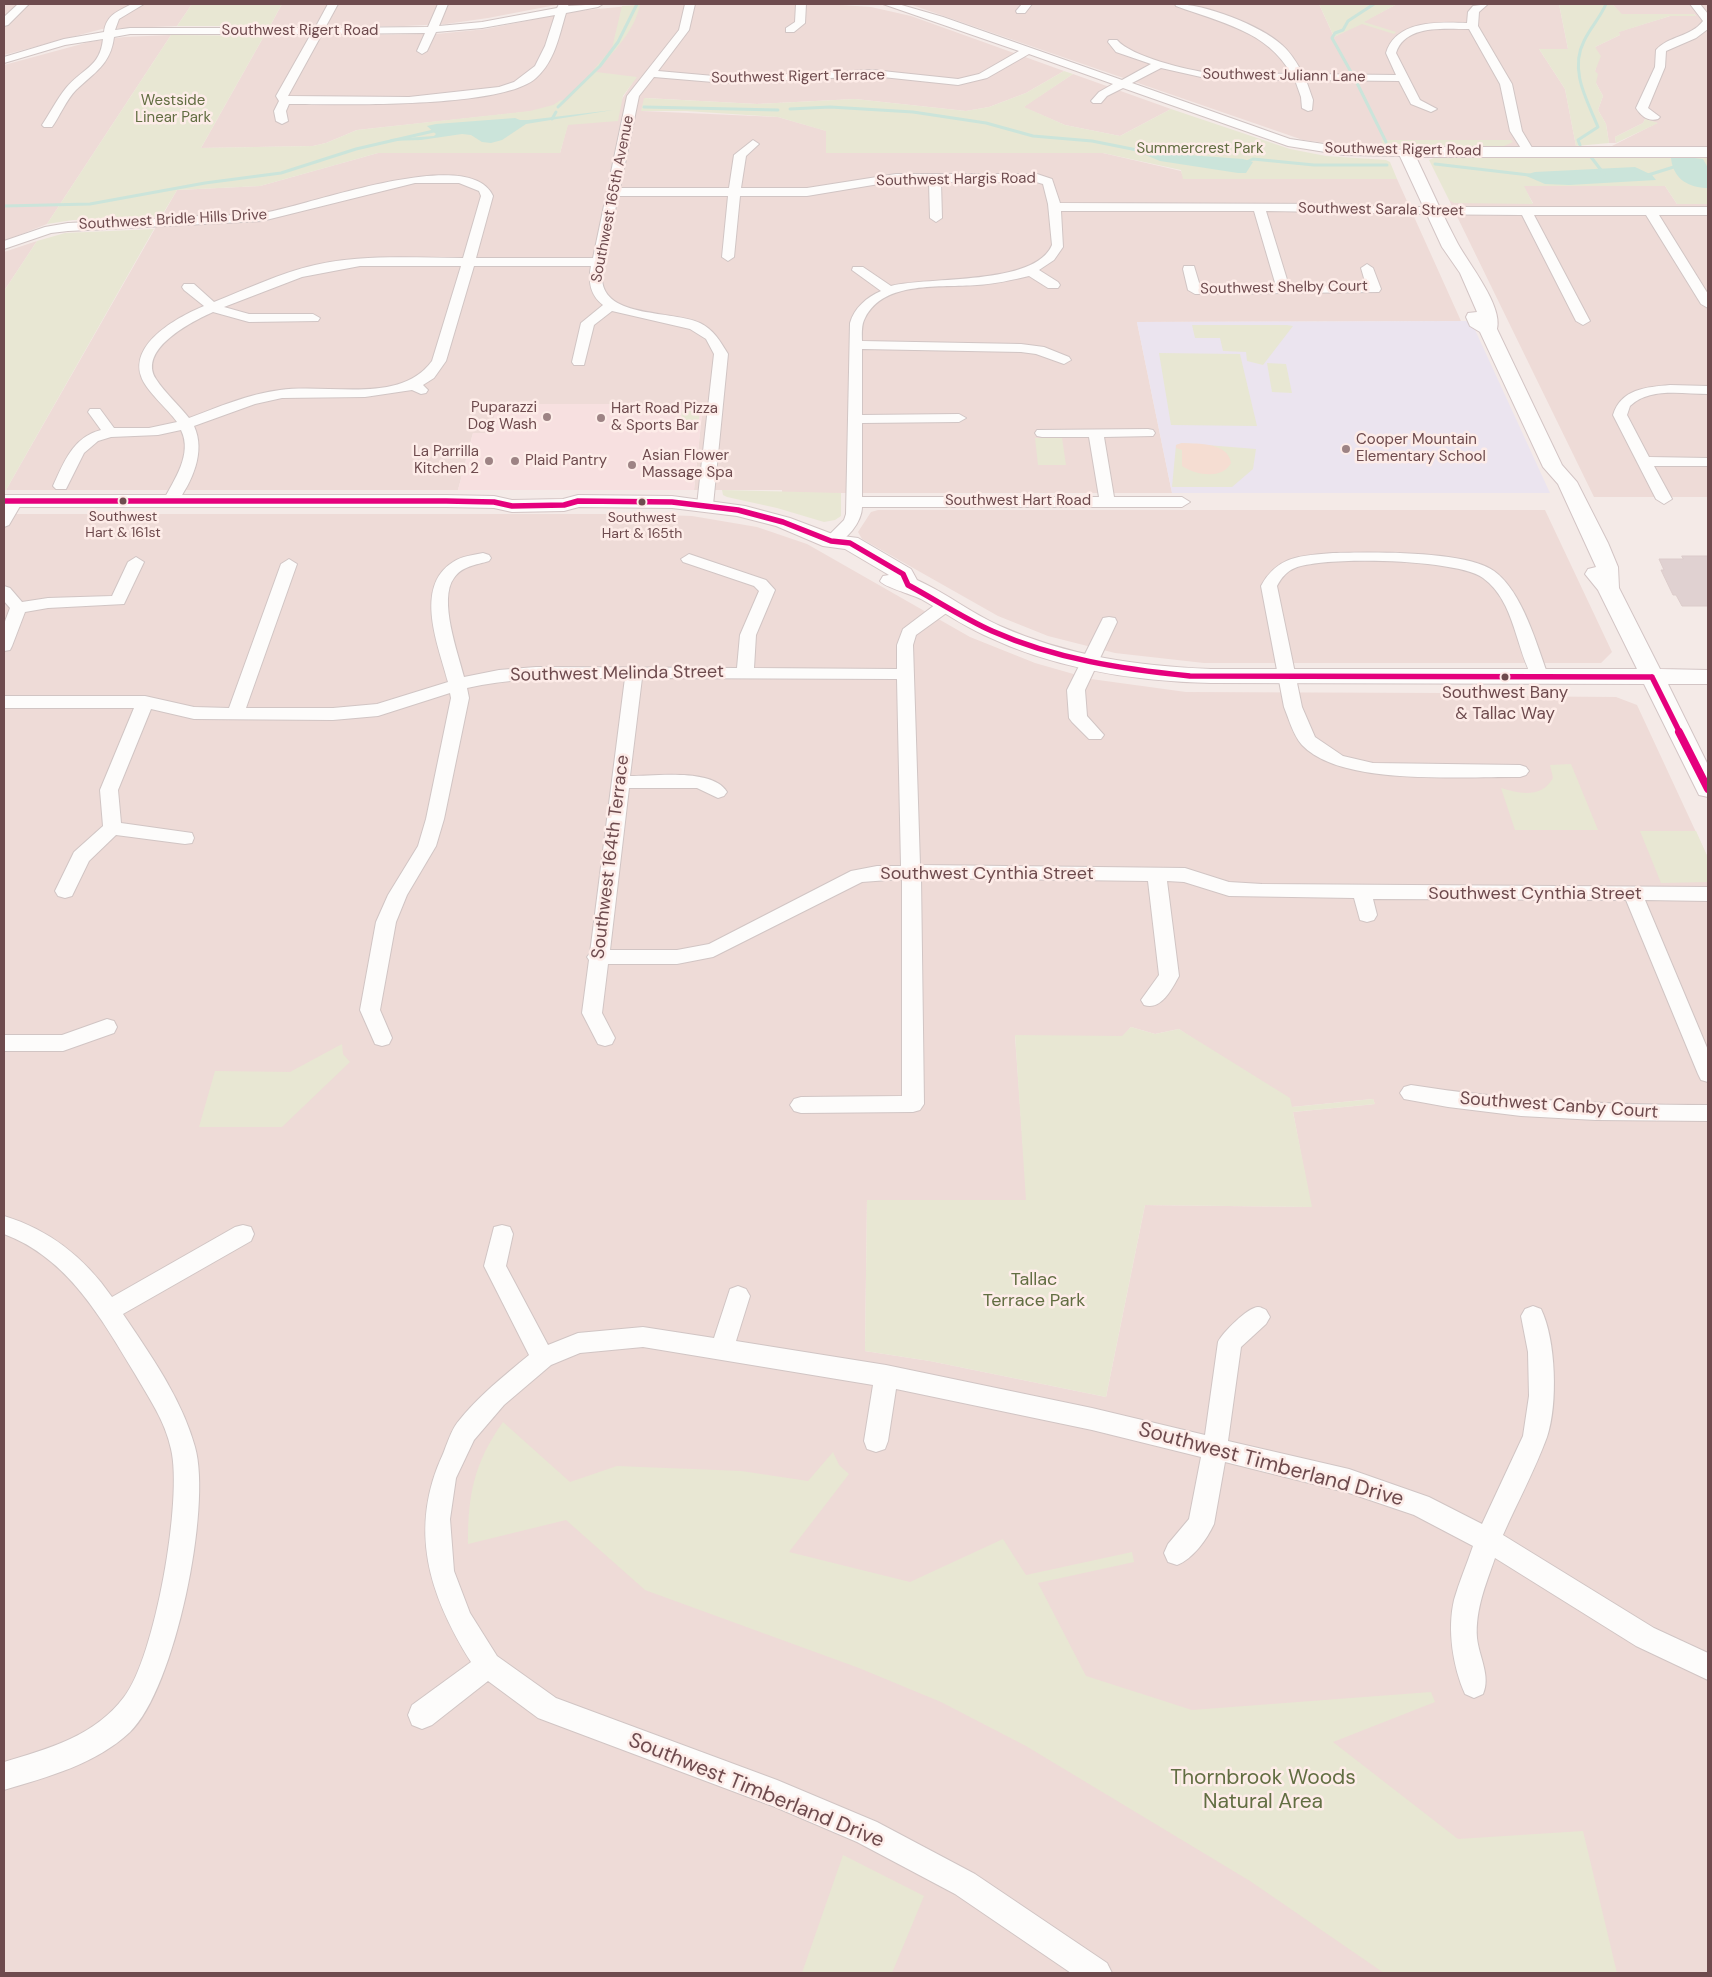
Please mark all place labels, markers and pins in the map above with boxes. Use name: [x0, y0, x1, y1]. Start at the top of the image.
place label: Puparazzi Dog Wash: [468, 399, 537, 434]
place label: Hart Road Pizza & Sports Bar: [611, 400, 718, 435]
marker: Puparazzi Dog Wash: [541, 411, 553, 423]
marker: Hart Road Pizza & Sports Bar: [595, 412, 607, 424]
place label: Cooper Mountain Elementary School: [1356, 431, 1486, 466]
place label: La Parrilla Kitchen 2: [413, 443, 479, 478]
marker: Cooper Mountain Elementary School: [1340, 443, 1352, 455]
place label: Asian Flower Massage Spa: [642, 447, 733, 482]
place label: Plaid Pantry: [525, 452, 607, 470]
marker: La Parrilla Kitchen 2: [483, 455, 495, 467]
marker: Plaid Pantry: [509, 455, 521, 467]
marker: Asian Flower Massage Spa: [626, 459, 638, 471]
marker: Southwest Hart & 161st: [118, 496, 128, 506]
marker: Southwest Hart & 165th: [637, 497, 647, 507]
place label: Southwest Hart & 161st: [85, 509, 161, 542]
place label: Southwest Hart & 165th: [602, 510, 682, 542]
marker: Southwest Bany & Tallac Way: [1500, 672, 1510, 682]
place label: Southwest Bany & Tallac Way: [1442, 684, 1568, 724]

